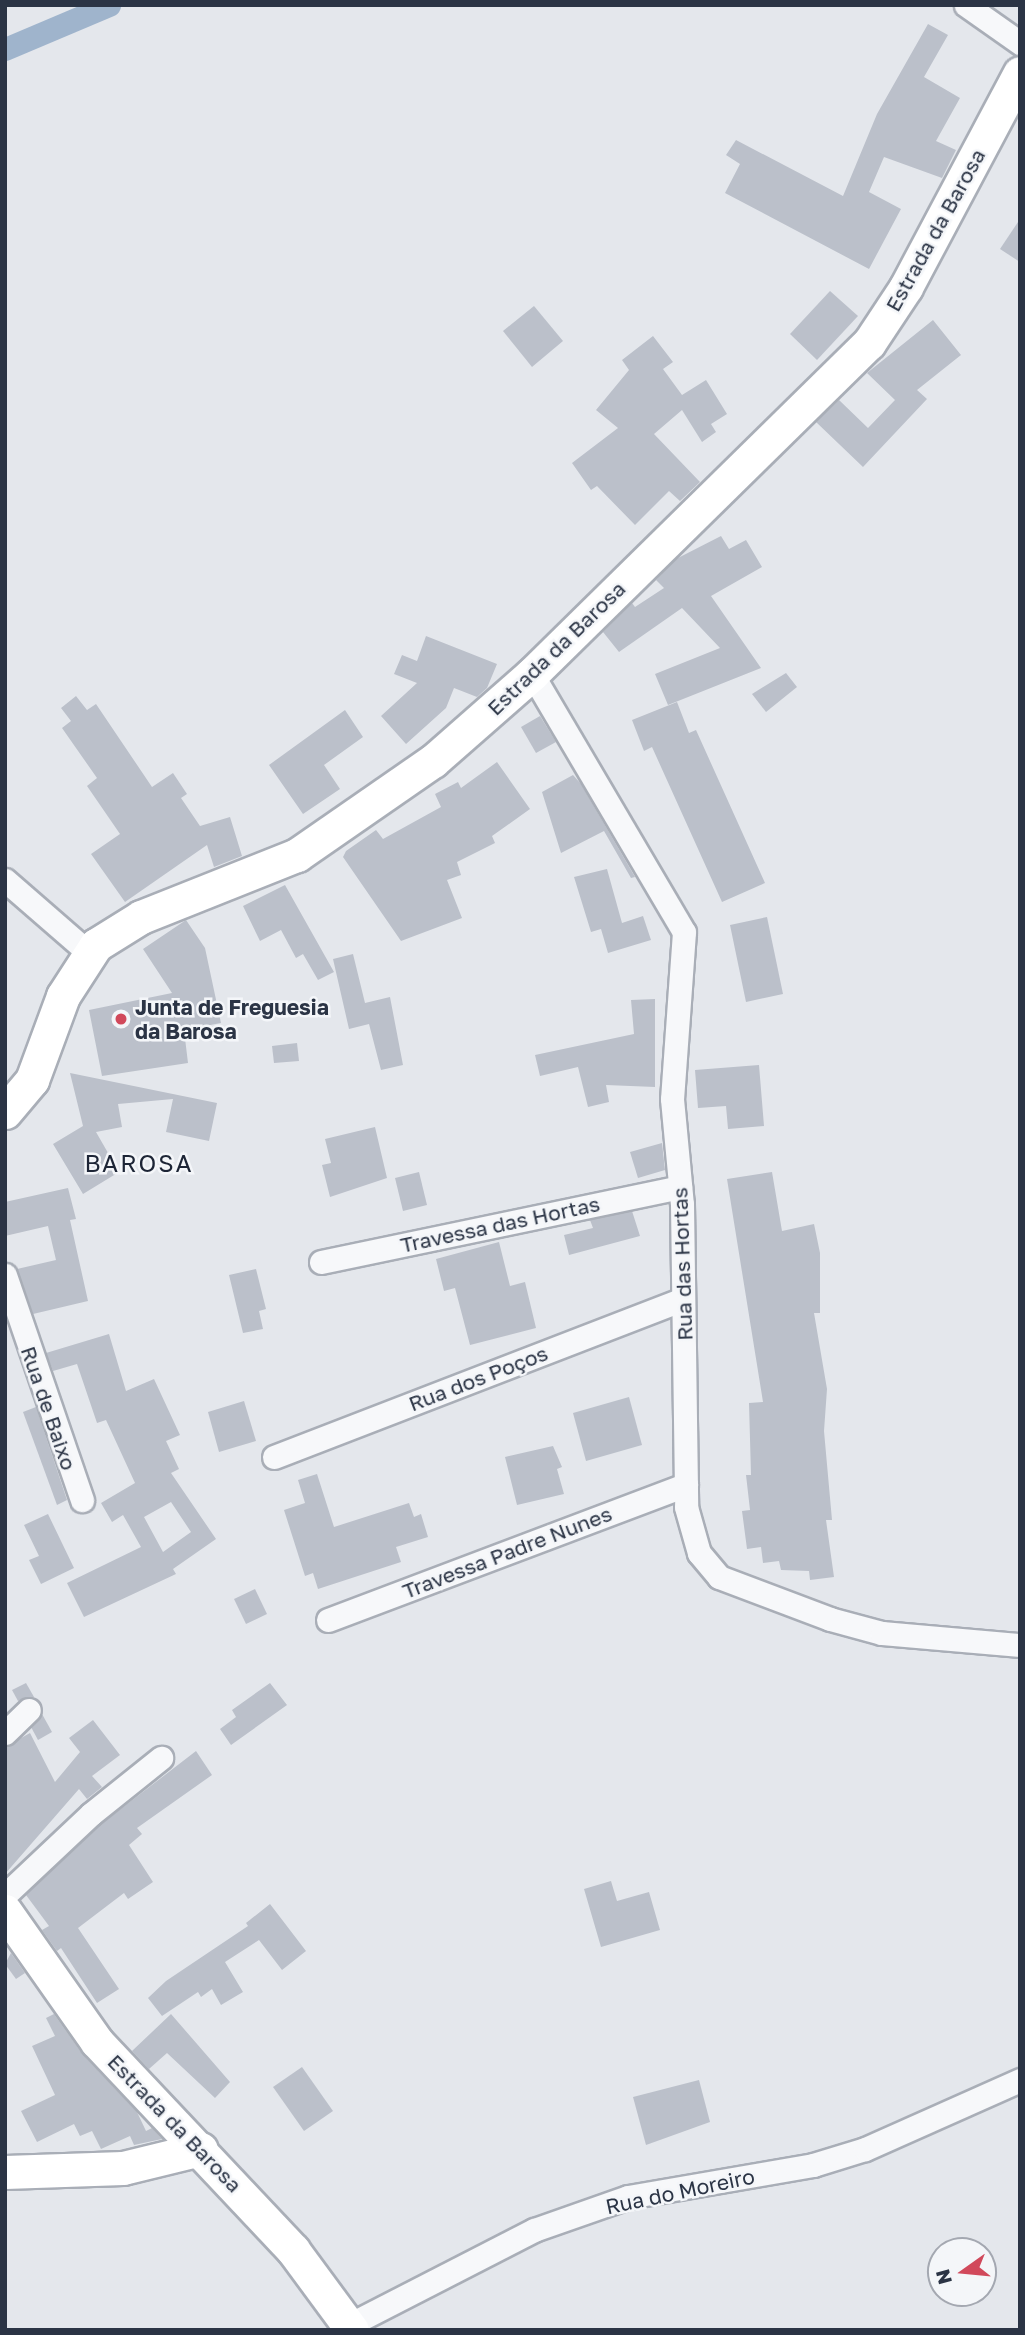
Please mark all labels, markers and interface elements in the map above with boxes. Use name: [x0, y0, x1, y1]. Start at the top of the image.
street label: Estrada da Barosa: [880, 144, 990, 316]
street label: Estrada da Barosa: [482, 576, 630, 720]
place label: Junta de Freguesia da Barosa: [135, 994, 329, 1044]
marker: Junta de Freguesia da Barosa: [113, 1011, 129, 1027]
district label: BAROSA: [85, 1149, 193, 1177]
street label: Rua das Hortas: [667, 1187, 697, 1341]
street label: Travessa das Hortas: [398, 1191, 602, 1257]
street label: Rua dos Poços: [405, 1340, 551, 1416]
street label: Rua de Baixo: [16, 1343, 82, 1473]
street label: Travessa Padre Nunes: [399, 1500, 615, 1604]
street label: Estrada da Barosa: [103, 2049, 247, 2197]
street label: Rua do Moreiro: [603, 2163, 757, 2219]
north arrow: [927, 2237, 997, 2307]
text: N: [930, 2267, 956, 2287]

